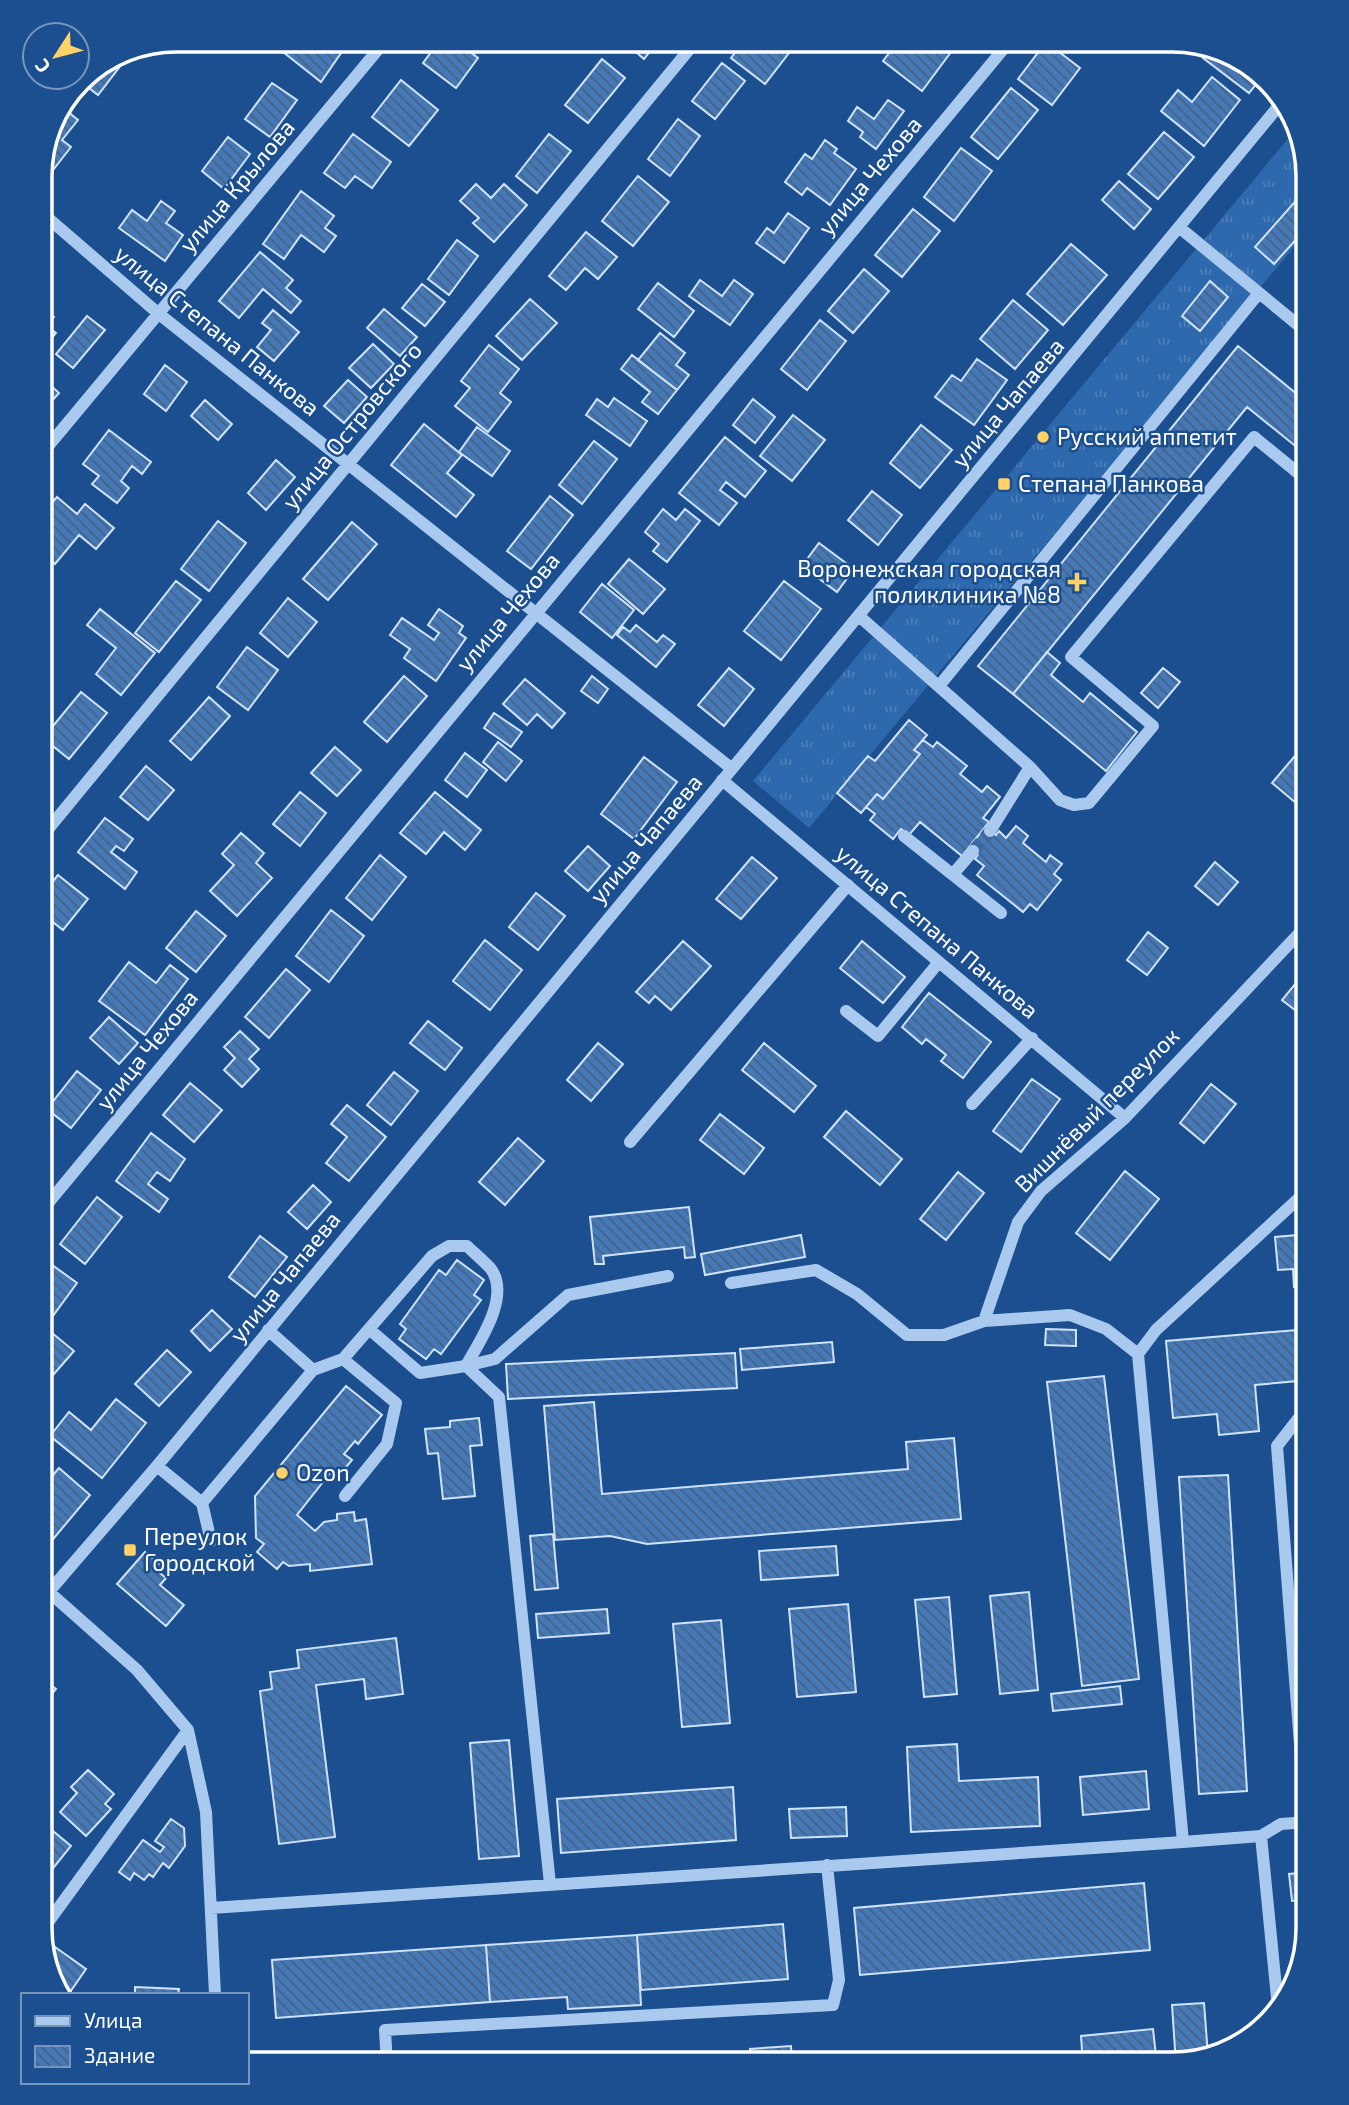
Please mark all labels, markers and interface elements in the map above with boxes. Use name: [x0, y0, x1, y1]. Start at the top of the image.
north arrow: [21, 21, 91, 91]
text: С: [29, 55, 54, 78]
street label: улица Чехова: [811, 110, 928, 241]
street label: улица Крылова: [173, 113, 301, 258]
street label: улица Степана Панкова: [109, 239, 326, 422]
street label: улица Чапаева: [945, 332, 1070, 473]
street label: улица Островского: [275, 336, 428, 515]
place label: Русский аппетит: [1057, 422, 1237, 451]
marker: Русский аппетит: [1035, 429, 1051, 445]
place label: Степана Панкова: [1018, 469, 1204, 497]
marker: Степана Панкова: [996, 476, 1012, 492]
street label: улица Чехова: [449, 546, 566, 677]
place label: Воронежская городская поликлиника №8: [797, 554, 1061, 608]
marker: Воронежская городская поликлиника №8: [1067, 572, 1087, 592]
street label: улица Чапаева: [583, 768, 708, 909]
street label: улица Степана Панкова: [830, 838, 1044, 1025]
street label: улица Чехова: [89, 984, 204, 1116]
street label: Вишнёвый переулок: [1008, 1021, 1185, 1198]
street label: улица Чапаева: [223, 1205, 346, 1348]
place label: Ozon: [296, 1458, 350, 1486]
marker: Ozon: [274, 1465, 290, 1481]
place label: Переулок Городской: [144, 1522, 255, 1576]
marker: Переулок Городской: [122, 1542, 138, 1558]
legend: [21, 1993, 248, 2084]
text: Улица: [84, 2007, 143, 2032]
text: Здание: [84, 2042, 155, 2067]

